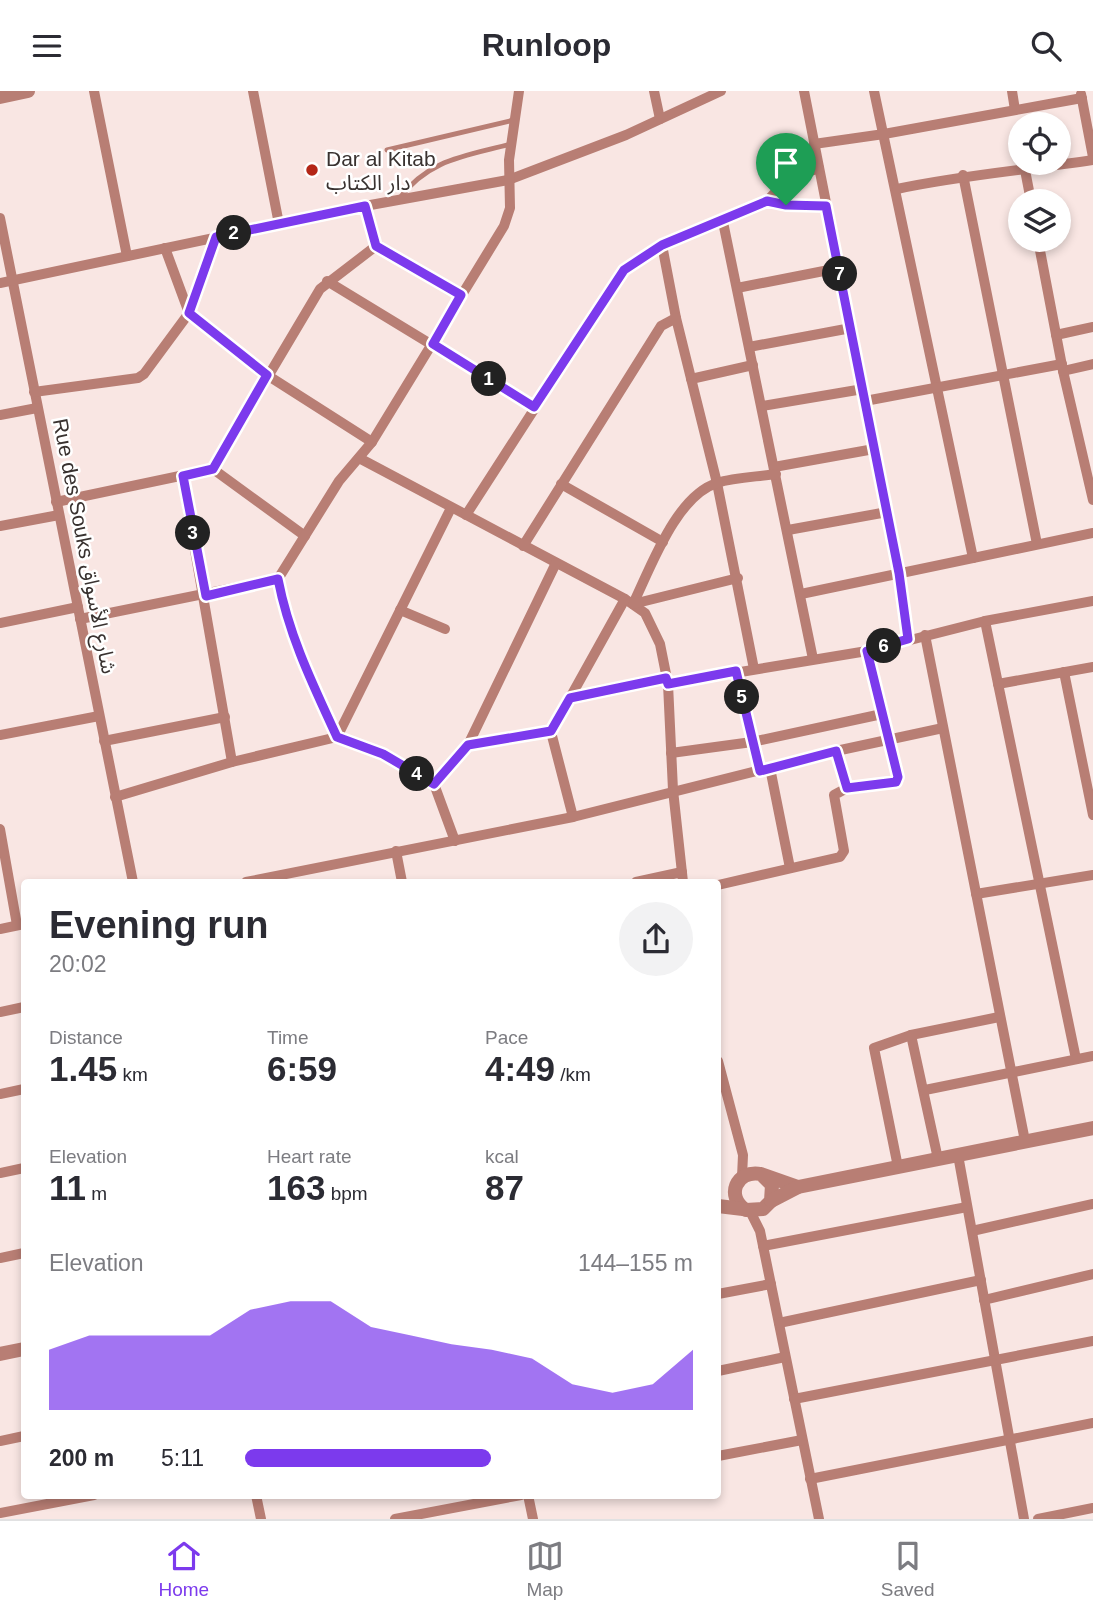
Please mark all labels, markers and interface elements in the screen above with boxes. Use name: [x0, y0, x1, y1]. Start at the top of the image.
icon: menu: [28, 27, 66, 65]
text: Runloop: [482, 27, 611, 63]
icon: search: [1027, 27, 1065, 65]
map controls: [1008, 112, 1071, 252]
button: locate: [1008, 112, 1071, 175]
pin: [756, 133, 816, 205]
icon: arrive: [767, 144, 805, 182]
place label: Dar al Kitab دار الكتاب: [326, 147, 436, 195]
marker: Dar al Kitab دار الكتاب: [304, 162, 320, 178]
button: layers: [1008, 189, 1071, 252]
pin: 2: [216, 215, 252, 251]
text: 2: [228, 222, 239, 243]
pin: 7: [822, 257, 858, 291]
text: 7: [834, 263, 845, 284]
pin: 1: [472, 361, 506, 397]
text: 1: [483, 368, 494, 389]
street label: Rue des Souks شارع الأسواق: [45, 416, 121, 677]
pin: 3: [176, 515, 210, 551]
text: 3: [187, 522, 198, 543]
pin: 6: [866, 629, 902, 663]
text: 6: [878, 635, 889, 656]
pin: 5: [724, 679, 760, 715]
text: 5: [736, 686, 747, 707]
pin: 4: [400, 757, 434, 791]
text: 4: [411, 763, 422, 784]
button: share: [619, 902, 693, 976]
text: Evening run: [49, 904, 269, 946]
text: 20:02: [49, 951, 107, 977]
text: Distance: [49, 1027, 123, 1048]
text: Time: [267, 1027, 309, 1048]
text: Pace: [485, 1027, 528, 1048]
text: 1.45: [49, 1049, 117, 1088]
text: 6:59: [267, 1049, 337, 1088]
text: 4:49: [485, 1049, 555, 1088]
text: km: [117, 1064, 148, 1085]
text: /km: [555, 1064, 591, 1085]
text: Elevation: [49, 1146, 127, 1167]
text: Heart rate: [267, 1146, 351, 1167]
text: kcal: [485, 1146, 519, 1167]
text: 11: [49, 1168, 86, 1207]
text: 163: [267, 1168, 325, 1207]
text: 87: [485, 1168, 524, 1207]
text: m: [86, 1183, 107, 1204]
text: bpm: [325, 1183, 368, 1204]
text: Elevation: [49, 1250, 144, 1276]
text: 144–155 m: [578, 1250, 693, 1276]
text: 200 m: [49, 1445, 114, 1471]
text: 5:11: [161, 1445, 204, 1471]
tab: Home: [158, 1537, 209, 1601]
tab: Map: [526, 1537, 564, 1601]
tab: Saved: [881, 1537, 935, 1601]

